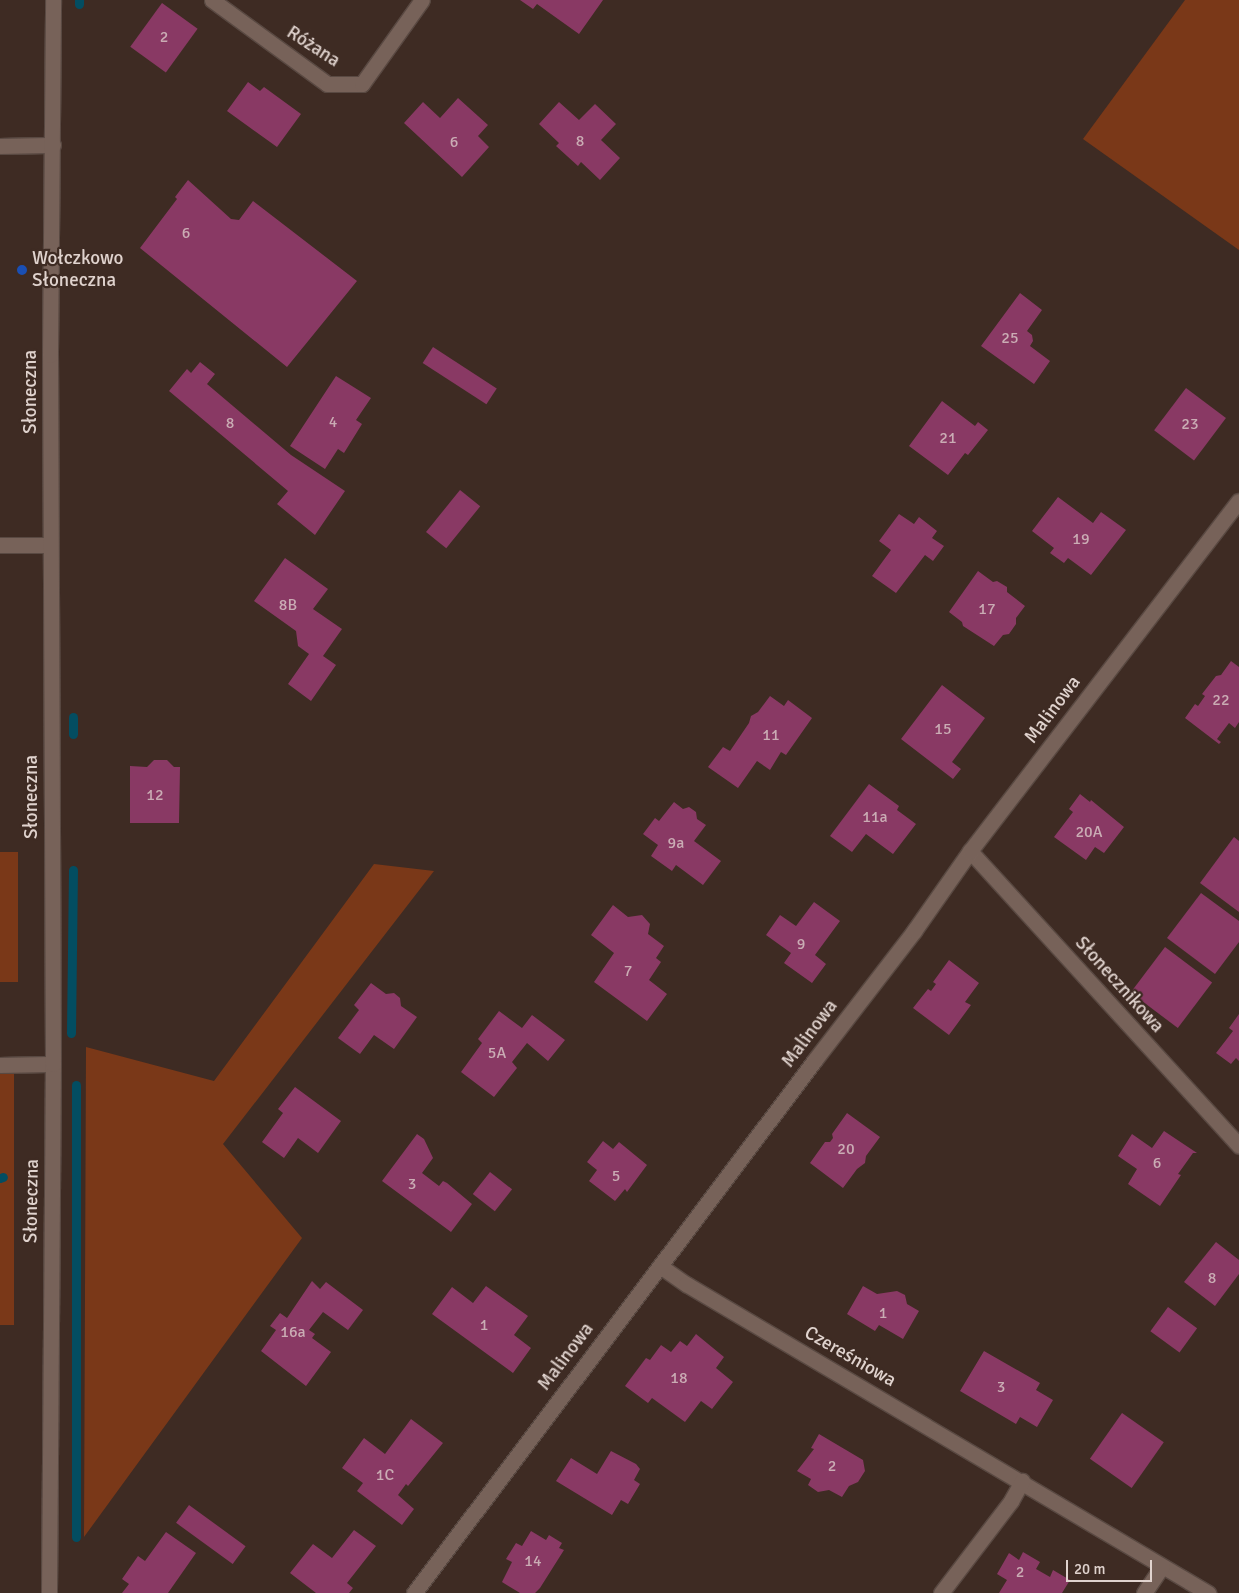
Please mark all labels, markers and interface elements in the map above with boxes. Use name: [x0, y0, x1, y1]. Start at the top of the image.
street label: Różana: [282, 21, 344, 73]
house number: 2: [160, 27, 168, 47]
house number: 8: [576, 131, 584, 151]
house number: 6: [450, 132, 458, 152]
house number: 6: [182, 223, 190, 243]
place label: Wołczkowo Słoneczna: [32, 248, 123, 292]
marker: Wołczkowo Słoneczna: [16, 264, 28, 276]
house number: 25: [1001, 328, 1019, 348]
street label: Słoneczna: [20, 350, 42, 434]
house number: 4: [329, 412, 337, 432]
house number: 8: [226, 413, 234, 433]
house number: 23: [1181, 414, 1199, 434]
house number: 21: [939, 428, 957, 448]
house number: 19: [1072, 529, 1090, 549]
house number: 8B: [279, 595, 297, 615]
house number: 17: [978, 599, 996, 619]
street label: Malinowa: [1020, 672, 1086, 748]
house number: 22: [1212, 690, 1230, 710]
house number: 15: [934, 719, 952, 739]
house number: 11: [762, 725, 780, 745]
street label: Słoneczna: [21, 755, 43, 839]
house number: 12: [146, 785, 164, 805]
house number: 11a: [862, 807, 888, 827]
house number: 20A: [1075, 822, 1103, 842]
house number: 9a: [668, 833, 684, 853]
street label: Słonecznikowa: [1070, 932, 1168, 1038]
house number: 9: [797, 934, 805, 954]
house number: 7: [624, 961, 632, 981]
street label: Malinowa: [777, 996, 843, 1072]
house number: 5A: [488, 1043, 506, 1063]
house number: 20: [837, 1139, 855, 1159]
house number: 6: [1153, 1153, 1161, 1173]
street label: Słoneczna: [20, 1159, 44, 1243]
house number: 5: [612, 1166, 620, 1186]
house number: 3: [408, 1174, 416, 1194]
house number: 8: [1208, 1268, 1216, 1288]
house number: 1: [879, 1303, 887, 1323]
house number: 1: [480, 1315, 488, 1335]
street label: Malinowa: [533, 1319, 599, 1395]
house number: 16a: [280, 1322, 306, 1342]
street label: Czereśniowa: [800, 1322, 900, 1392]
house number: 18: [670, 1368, 688, 1388]
house number: 3: [997, 1377, 1005, 1397]
house number: 2: [828, 1456, 836, 1476]
house number: 1C: [376, 1465, 394, 1485]
scale bar: [1069, 1550, 1155, 1582]
house number: 14: [524, 1551, 542, 1571]
text: 20 m: [1074, 1560, 1105, 1578]
house number: 2: [1016, 1562, 1024, 1582]

